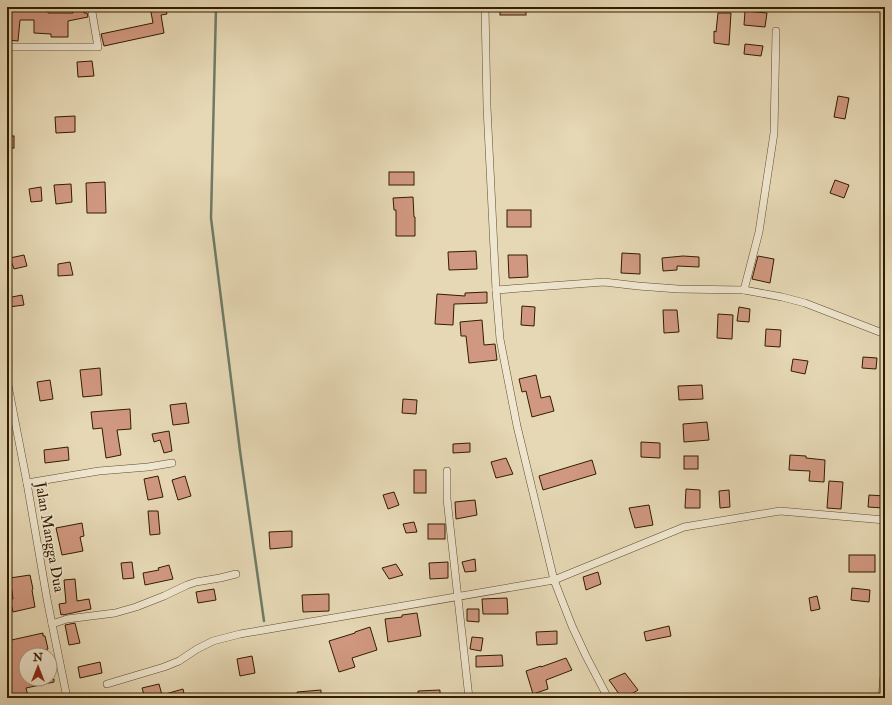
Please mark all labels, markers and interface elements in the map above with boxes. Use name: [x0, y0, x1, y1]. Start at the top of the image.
street label: Jalan Mangga Dua: [29, 480, 69, 595]
north arrow: [18, 647, 58, 687]
text: N: [32, 651, 44, 664]

